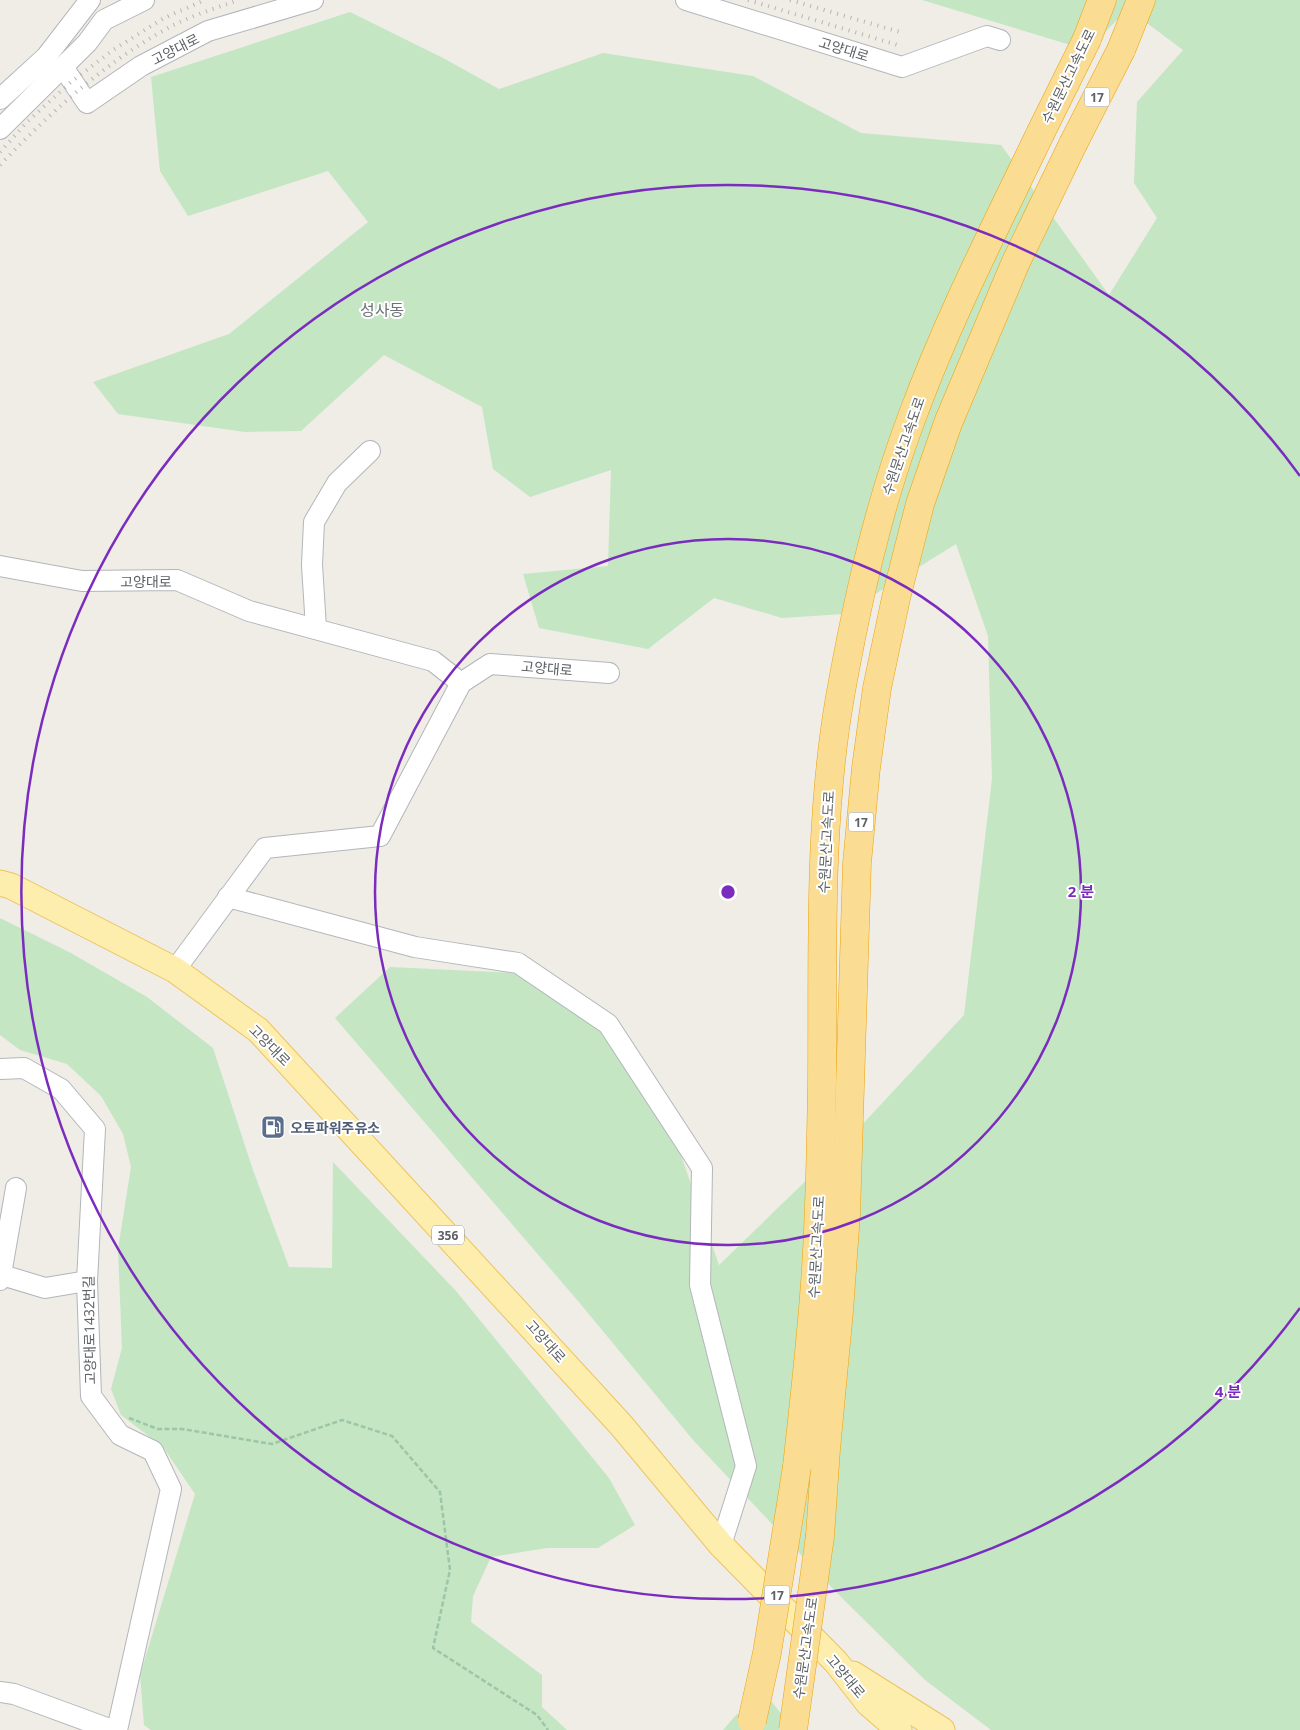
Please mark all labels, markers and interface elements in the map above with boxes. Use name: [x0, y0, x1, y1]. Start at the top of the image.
street label: 수원문산고속도로: [1037, 25, 1099, 126]
street label: 고양대로: [148, 29, 202, 69]
street label: 고양대로: [817, 32, 872, 66]
road number: 17: [1084, 88, 1110, 106]
district label: 성사동: [360, 299, 404, 321]
street label: 수원문산고속도로: [877, 394, 929, 498]
street label: 고양대로: [120, 572, 172, 591]
street label: 고양대로: [521, 656, 574, 680]
street label: 수원문산고속도로: [814, 790, 838, 894]
road number: 17: [848, 812, 874, 832]
text: 2 분: [1068, 881, 1094, 901]
centre of rings: [719, 883, 737, 901]
street label: 고양대로: [245, 1020, 295, 1070]
fuel station icon: 오토파워주유소: [260, 1114, 286, 1140]
place label: 오토파워주유소: [290, 1118, 380, 1137]
street label: 수원문산고속도로: [804, 1195, 828, 1299]
road number: 356: [432, 1226, 464, 1244]
street label: 고양대로1432번길: [79, 1275, 99, 1385]
street label: 고양대로: [522, 1315, 570, 1367]
text: 4 분: [1215, 1381, 1241, 1401]
road number: 17: [764, 1586, 790, 1604]
street label: 수원문산고속도로: [788, 1596, 822, 1700]
street label: 고양대로: [822, 1650, 870, 1702]

